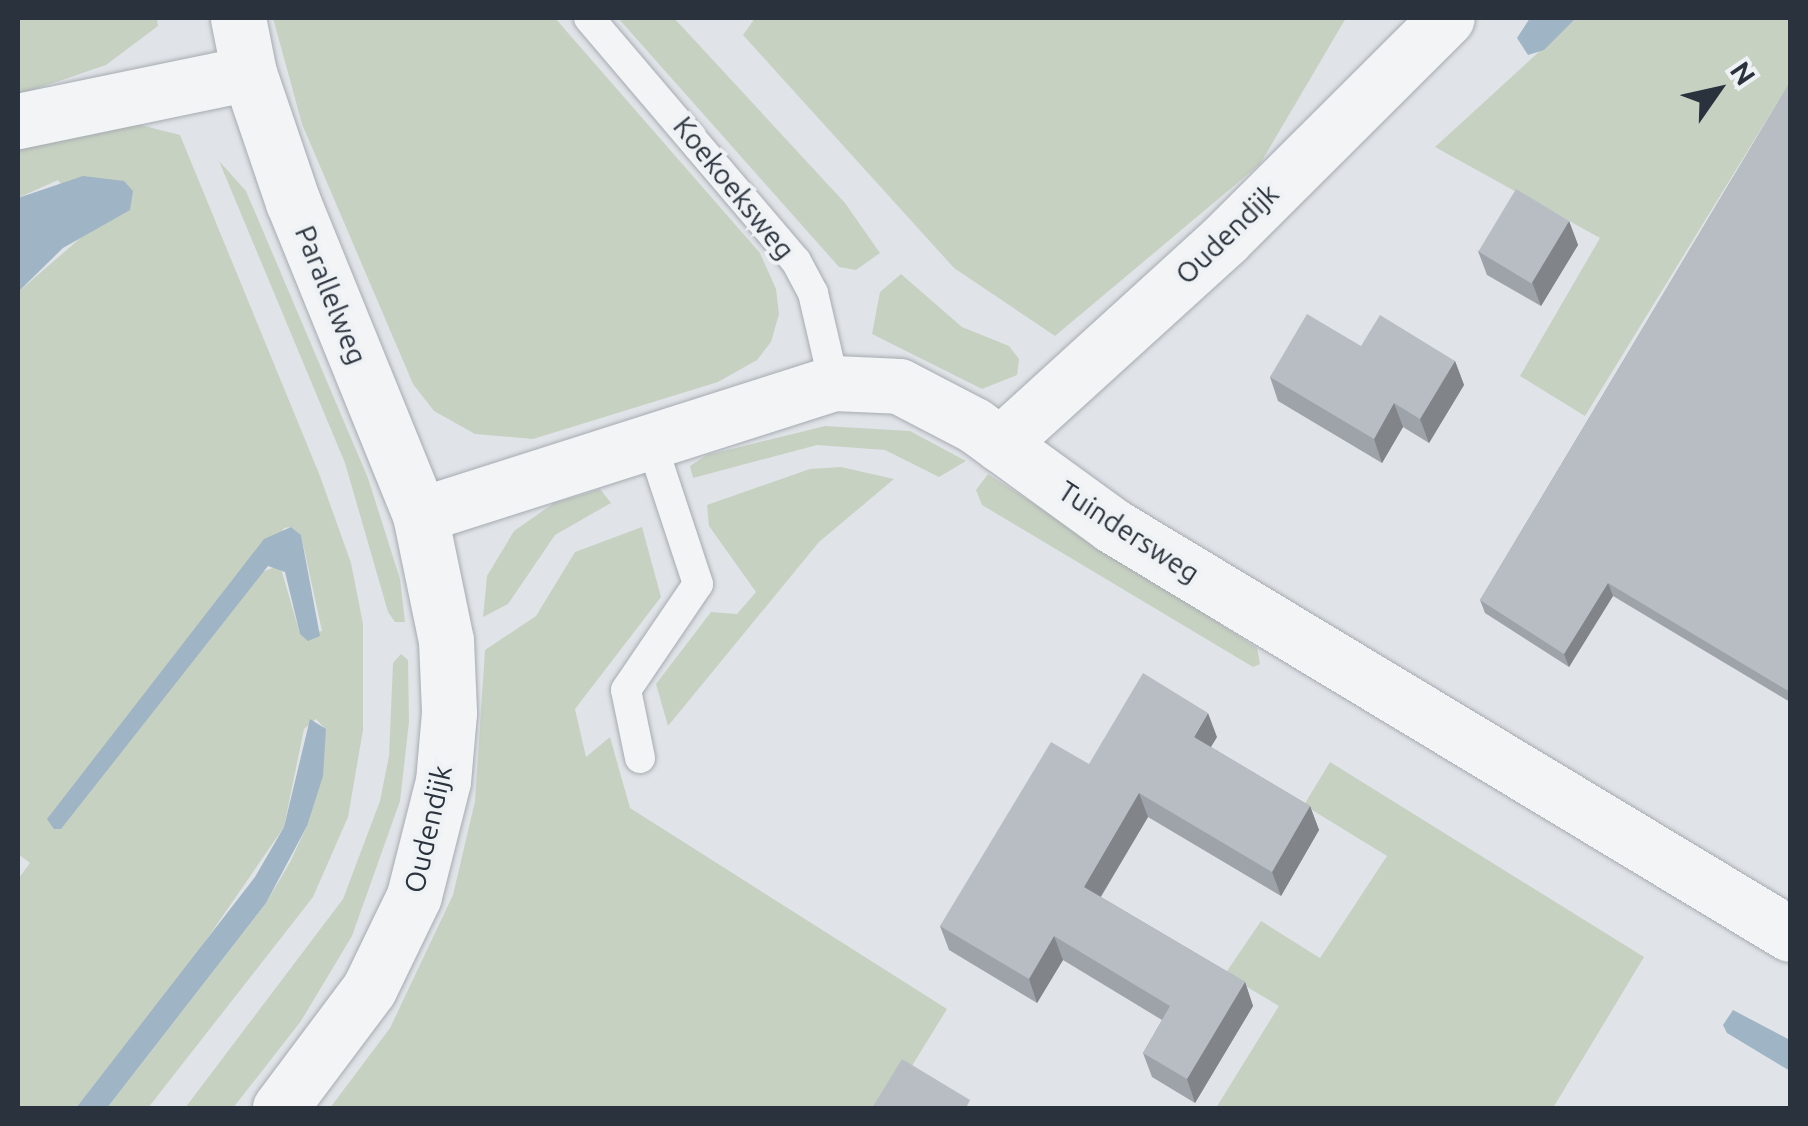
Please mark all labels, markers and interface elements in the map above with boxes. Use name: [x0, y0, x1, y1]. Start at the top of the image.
north arrow: [1668, 40, 1768, 140]
text: N: [1725, 56, 1762, 90]
street label: Koekoeksweg: [666, 110, 802, 266]
street label: Oudendijk: [1169, 177, 1285, 291]
street label: Parallelweg: [288, 221, 374, 369]
street label: Tuindersweg: [1052, 474, 1206, 590]
street label: Oudendijk: [397, 762, 459, 896]

